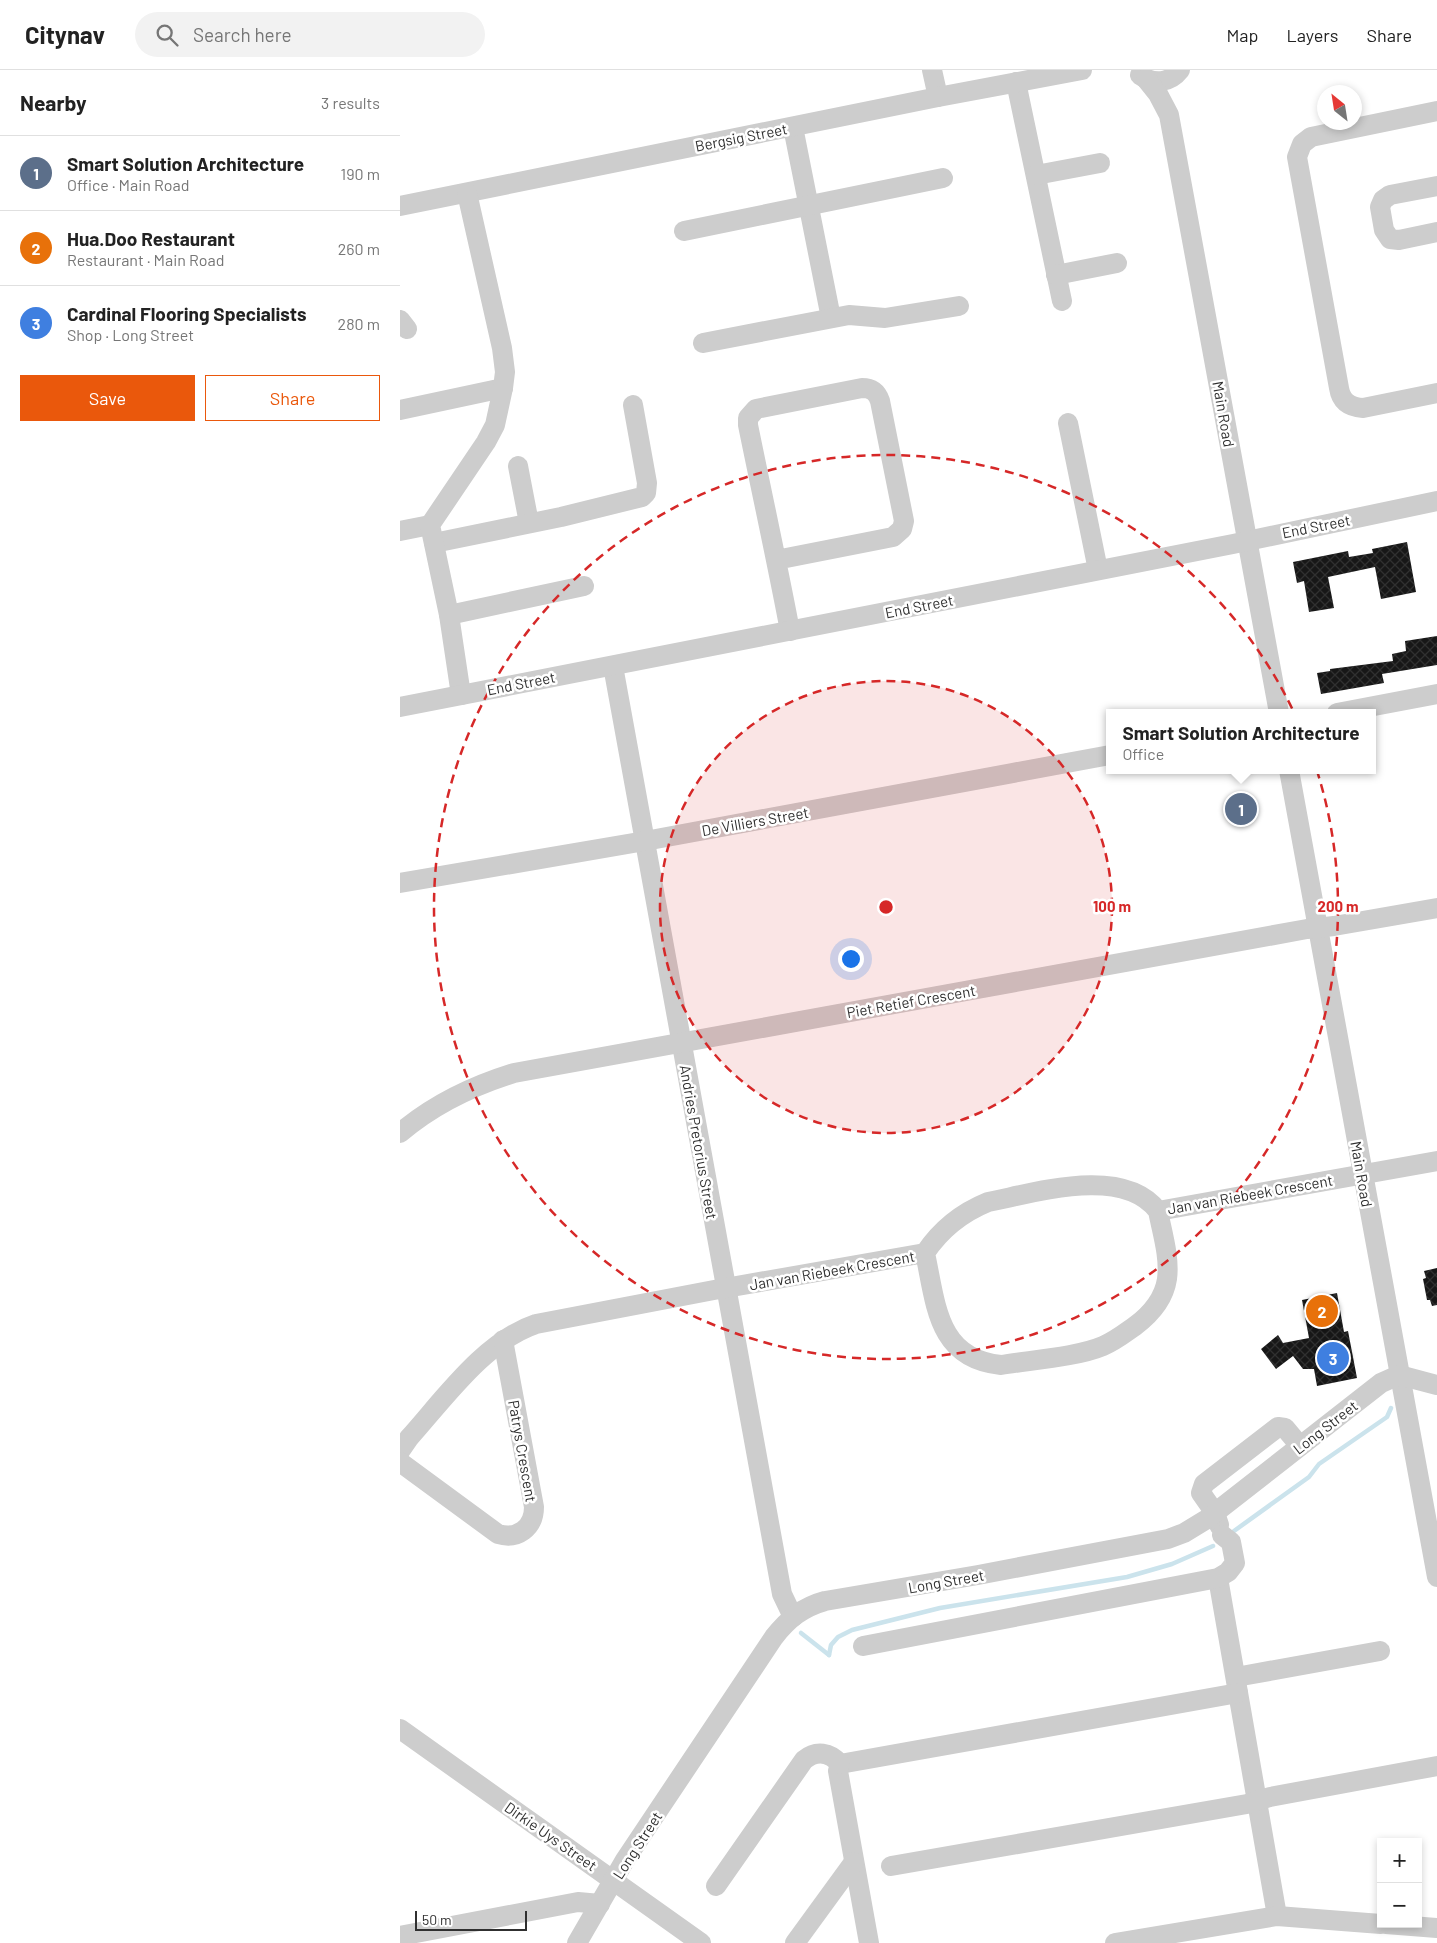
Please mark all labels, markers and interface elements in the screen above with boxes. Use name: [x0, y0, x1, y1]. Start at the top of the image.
search box: [135, 12, 485, 57]
text: Citynav: [25, 20, 105, 49]
icon: search: [153, 21, 181, 49]
text: Search here: [193, 23, 292, 46]
text: Map: [1226, 24, 1258, 46]
text: Layers: [1286, 24, 1339, 46]
text: Share: [1367, 24, 1412, 46]
north arrow: [1317, 85, 1362, 130]
text: Nearby: [20, 90, 86, 115]
text: 3 results: [321, 93, 380, 112]
street label: Bergsig Street: [693, 119, 789, 155]
text: Smart Solution Architecture: [67, 152, 304, 175]
text: 1: [33, 164, 39, 183]
text: 190 m: [341, 164, 380, 183]
text: Office · Main Road: [67, 175, 189, 194]
text: Hua.Doo Restaurant: [67, 227, 235, 250]
text: 2: [32, 239, 40, 258]
text: 260 m: [338, 239, 380, 258]
text: Restaurant · Main Road: [67, 250, 224, 269]
text: Cardinal Flooring Specialists: [67, 302, 307, 325]
text: 3: [32, 314, 40, 333]
text: 280 m: [338, 314, 380, 333]
text: Shop · Long Street: [67, 325, 194, 344]
button: Save: [20, 375, 195, 421]
button: Share: [205, 375, 380, 421]
street label: Main Road: [1209, 380, 1239, 448]
street label: End Street: [1280, 511, 1352, 541]
street label: End Street: [883, 591, 955, 621]
street label: End Street: [485, 668, 557, 698]
popup: [1106, 709, 1376, 774]
text: Smart Solution Architecture: [1122, 721, 1360, 744]
text: Office: [1122, 744, 1164, 763]
pin: 1: [1225, 790, 1257, 828]
street label: De Villiers Street: [700, 803, 810, 839]
text: 100 m: [1093, 897, 1131, 915]
text: 200 m: [1317, 897, 1359, 915]
centre of rings: [877, 898, 895, 916]
your location: [838, 946, 864, 972]
street label: Piet Retief Crescent: [845, 981, 977, 1021]
street label: Andries Pretorius Street: [677, 1063, 721, 1221]
street label: Main Road: [1347, 1140, 1377, 1208]
street label: Jan van Riebeek Crescent: [1166, 1171, 1334, 1217]
street label: Jan van Riebeek Crescent: [748, 1247, 916, 1293]
pin: 2: [1306, 1292, 1338, 1330]
pin: 3: [1317, 1339, 1349, 1377]
street label: Long Street: [1289, 1396, 1361, 1458]
street label: Patrys Crescent: [505, 1399, 541, 1503]
street label: Long Street: [907, 1565, 985, 1597]
street label: Dirkie Uys Street: [502, 1798, 600, 1874]
street label: Long Street: [609, 1808, 665, 1882]
map controls: [1377, 1838, 1422, 1928]
button: +: [1377, 1838, 1422, 1883]
button: −: [1377, 1883, 1422, 1928]
scale bar: [415, 1908, 528, 1931]
text: 50 m: [422, 1911, 451, 1928]

